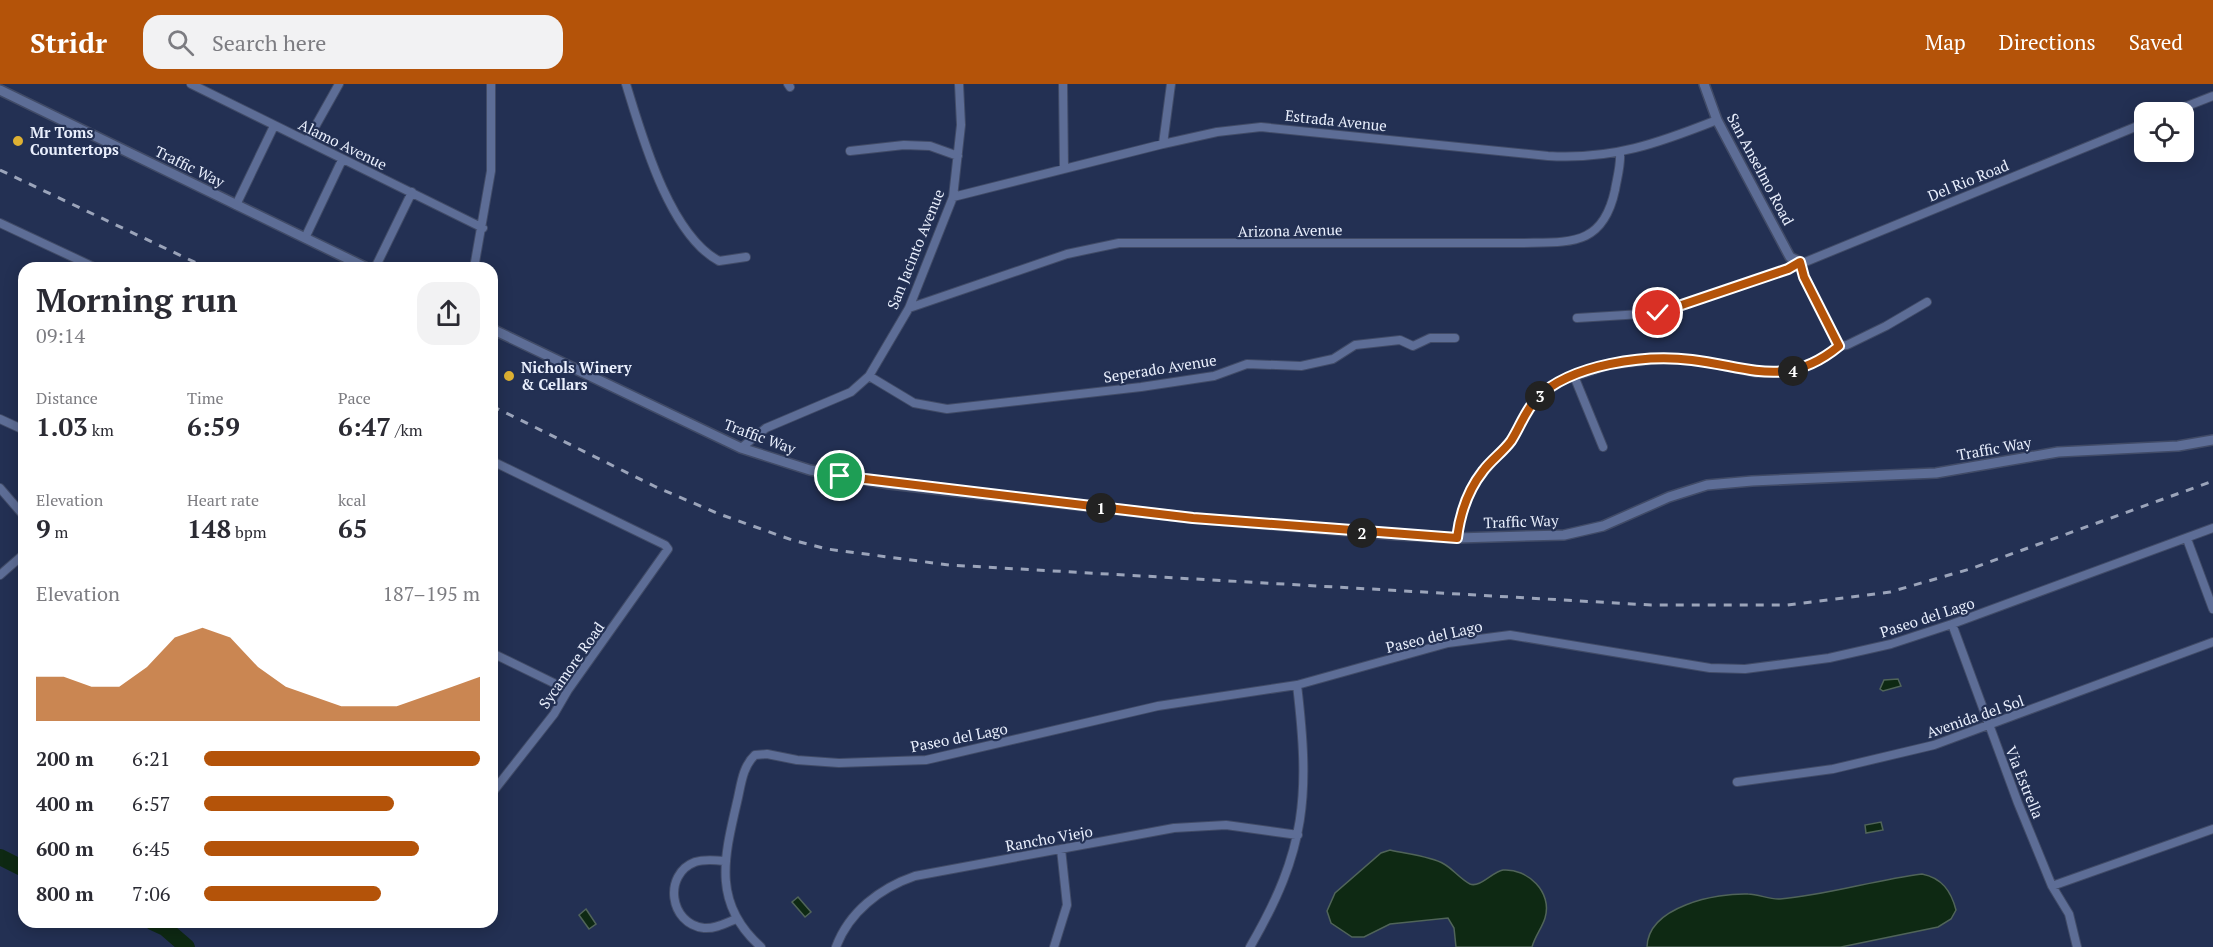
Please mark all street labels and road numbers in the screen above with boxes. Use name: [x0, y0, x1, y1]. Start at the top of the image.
street label: Estrada Avenue: [1284, 105, 1388, 135]
street label: San Anselmo Road: [1723, 110, 1799, 228]
street label: Alamo Avenue: [295, 114, 391, 174]
street label: Traffic Way: [152, 141, 229, 192]
street label: Del Rio Road: [1924, 155, 2012, 205]
street label: San Jacinto Avenue: [882, 186, 948, 312]
street label: Arizona Avenue: [1237, 219, 1343, 241]
street label: Seperado Avenue: [1102, 349, 1218, 387]
street label: Traffic Way: [721, 414, 799, 458]
street label: Traffic Way: [1955, 432, 2033, 464]
street label: Traffic Way: [1483, 510, 1559, 532]
street label: Paseo del Lago: [1877, 592, 1977, 642]
street label: Paseo del Lago: [1384, 615, 1484, 657]
street label: Sycamore Road: [534, 618, 608, 712]
street label: Avenida del Sol: [1924, 690, 2026, 742]
street label: Paseo del Lago: [909, 718, 1009, 756]
street label: Via Estrella: [2001, 743, 2049, 822]
street label: Rancho Viejo: [1004, 820, 1094, 856]

